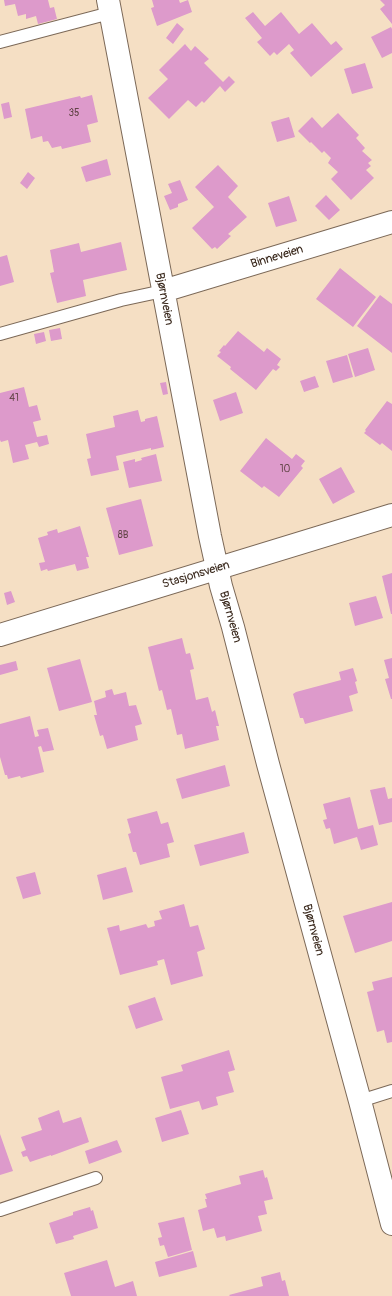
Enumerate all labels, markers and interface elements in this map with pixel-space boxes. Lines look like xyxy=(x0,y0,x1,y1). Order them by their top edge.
house number: 35 xyxy=(69,107,79,119)
street label: Binneveien xyxy=(249,242,305,272)
street label: Bjørnveien xyxy=(152,272,176,326)
house number: 41 xyxy=(9,392,19,404)
house number: 10 xyxy=(280,463,290,475)
house number: 8B xyxy=(118,529,128,541)
street label: Stasjonsveien xyxy=(161,558,231,592)
street label: Bjørnveien xyxy=(216,590,244,644)
street label: Bjørnveien xyxy=(299,903,327,957)

